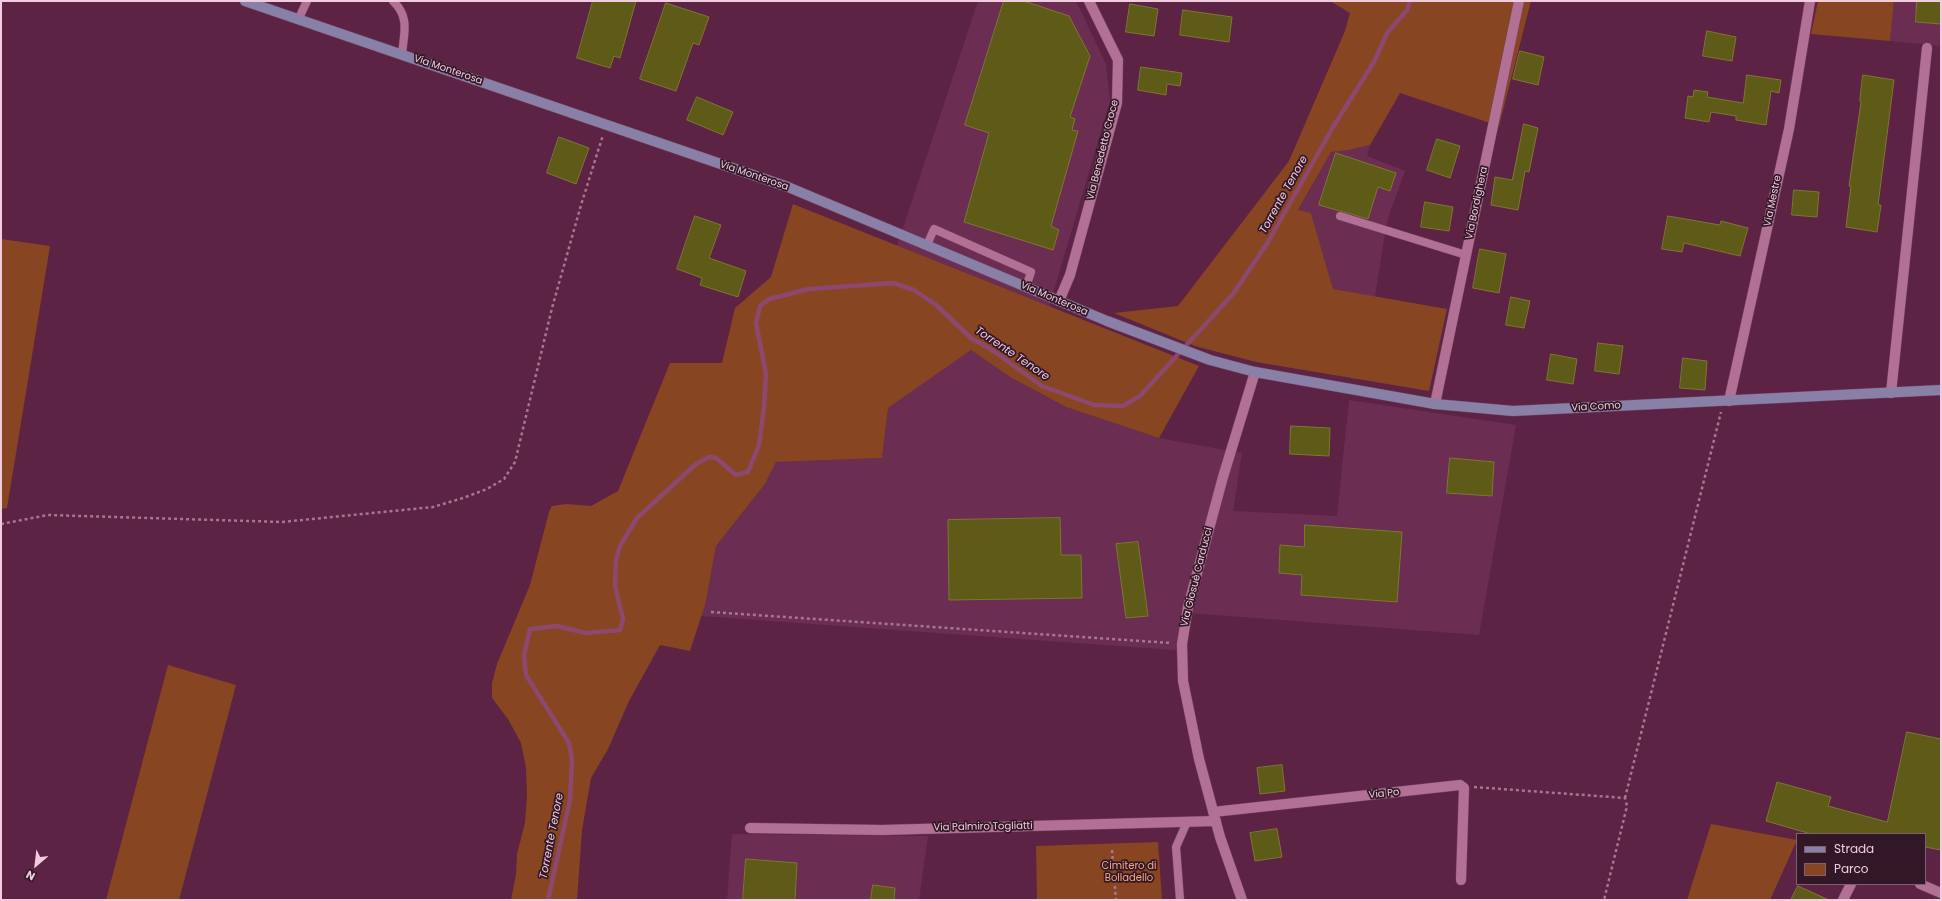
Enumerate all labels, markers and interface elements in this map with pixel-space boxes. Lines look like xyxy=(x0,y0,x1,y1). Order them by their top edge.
street label: Via Monterosa xyxy=(412,53,484,87)
street label: Via Benedetto Croce xyxy=(1085,99,1121,201)
water label: Torrente Tenore xyxy=(1257,154,1311,236)
street label: Via Monterosa xyxy=(718,159,790,193)
street label: Via Bordighera xyxy=(1463,166,1491,240)
street label: Via Mestre xyxy=(1762,174,1784,228)
street label: Via Monterosa xyxy=(1019,279,1089,319)
water label: Torrente Tenore xyxy=(972,324,1052,384)
street label: Via Como xyxy=(1571,400,1621,414)
street label: Via Giosuè Carducci xyxy=(1179,526,1215,628)
street label: Via Po xyxy=(1368,786,1400,802)
water label: Torrente Tenore xyxy=(537,792,567,880)
street label: Via Palmiro Togliatti xyxy=(933,820,1033,834)
legend xyxy=(1796,833,1926,885)
text: Strada xyxy=(1834,840,1874,857)
north arrow xyxy=(16,845,56,885)
park label: Cimitero di Bolladello xyxy=(1102,860,1156,884)
text: Parco xyxy=(1834,860,1869,877)
text: N xyxy=(23,867,38,885)

